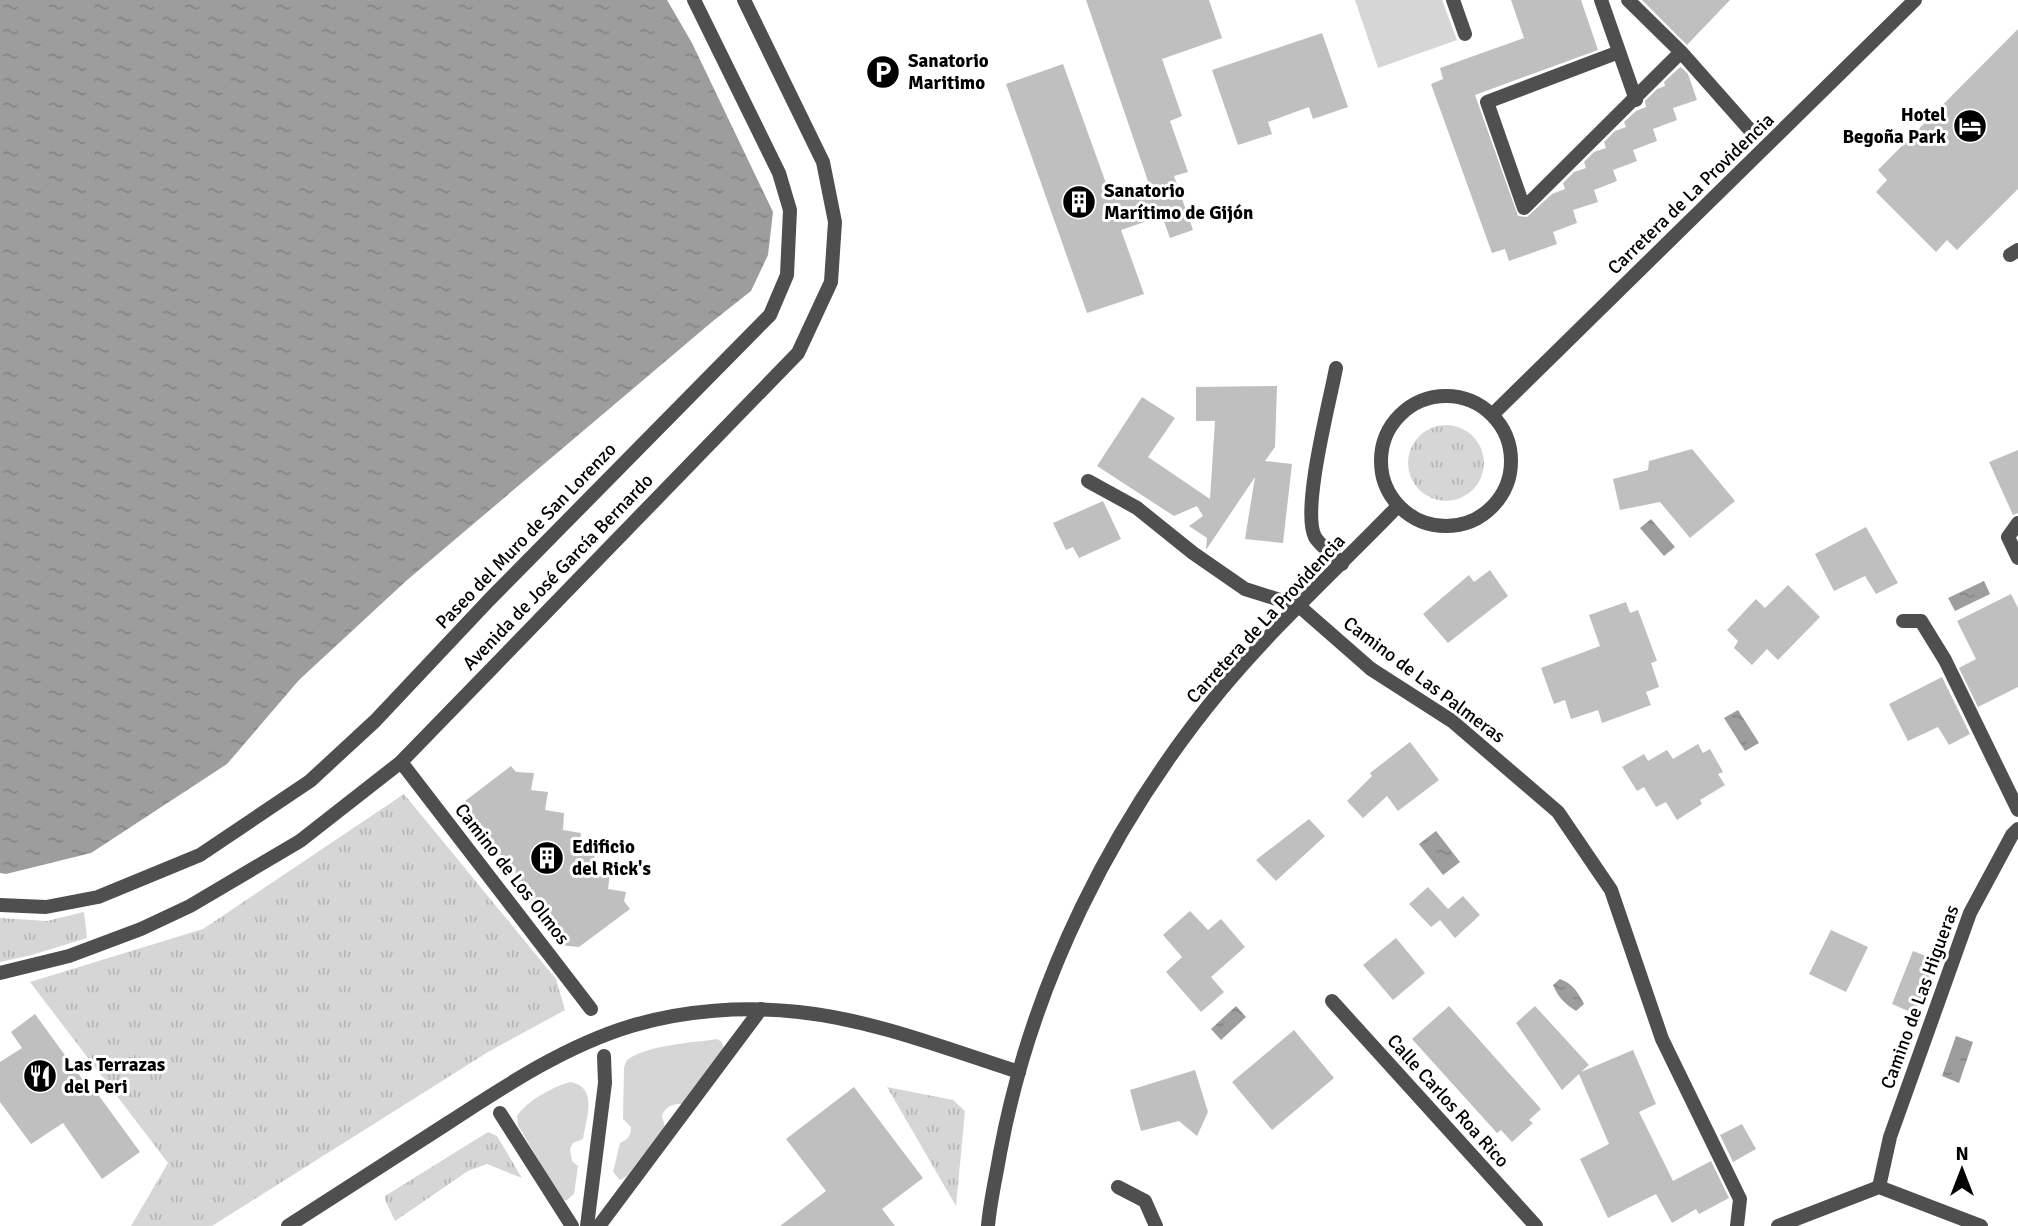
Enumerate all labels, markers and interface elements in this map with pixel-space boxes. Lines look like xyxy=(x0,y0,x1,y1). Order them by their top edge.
place label: Sanatorio Maritimo xyxy=(908,49,989,95)
parking icon: Sanatorio Maritimo xyxy=(864,53,902,91)
place label: Hotel Begoña Park xyxy=(1842,103,1946,149)
hotel icon: Hotel Begoña Park xyxy=(1951,107,1989,145)
street label: Carretera de La Providencia xyxy=(1603,108,1779,280)
place label: Sanatorio Marítimo de Gijón xyxy=(1104,179,1253,225)
building icon: Sanatorio Marítimo de Gijón xyxy=(1060,183,1098,221)
street label: Paseo del Muro de San Lorenzo xyxy=(431,438,622,634)
street label: Avenida de José García Bernardo xyxy=(458,469,658,675)
street label: Carretera de La Providencia xyxy=(1181,530,1351,708)
street label: Camino de Las Palmeras xyxy=(1338,611,1510,749)
street label: Camino de Los Olmos xyxy=(449,799,575,949)
place label: Edificio del Rick's xyxy=(572,835,651,881)
building icon: Edificio del Rick's xyxy=(528,839,566,877)
street label: Camino de Las Higueras xyxy=(1876,902,1964,1092)
street label: Calle Carlos Roa Rico xyxy=(1382,1029,1514,1173)
place label: Las Terrazas del Peri xyxy=(64,1053,165,1099)
restaurant icon: Las Terrazas del Peri xyxy=(21,1057,59,1095)
north arrow xyxy=(1927,1135,1997,1205)
text: N xyxy=(1955,1142,1969,1166)

